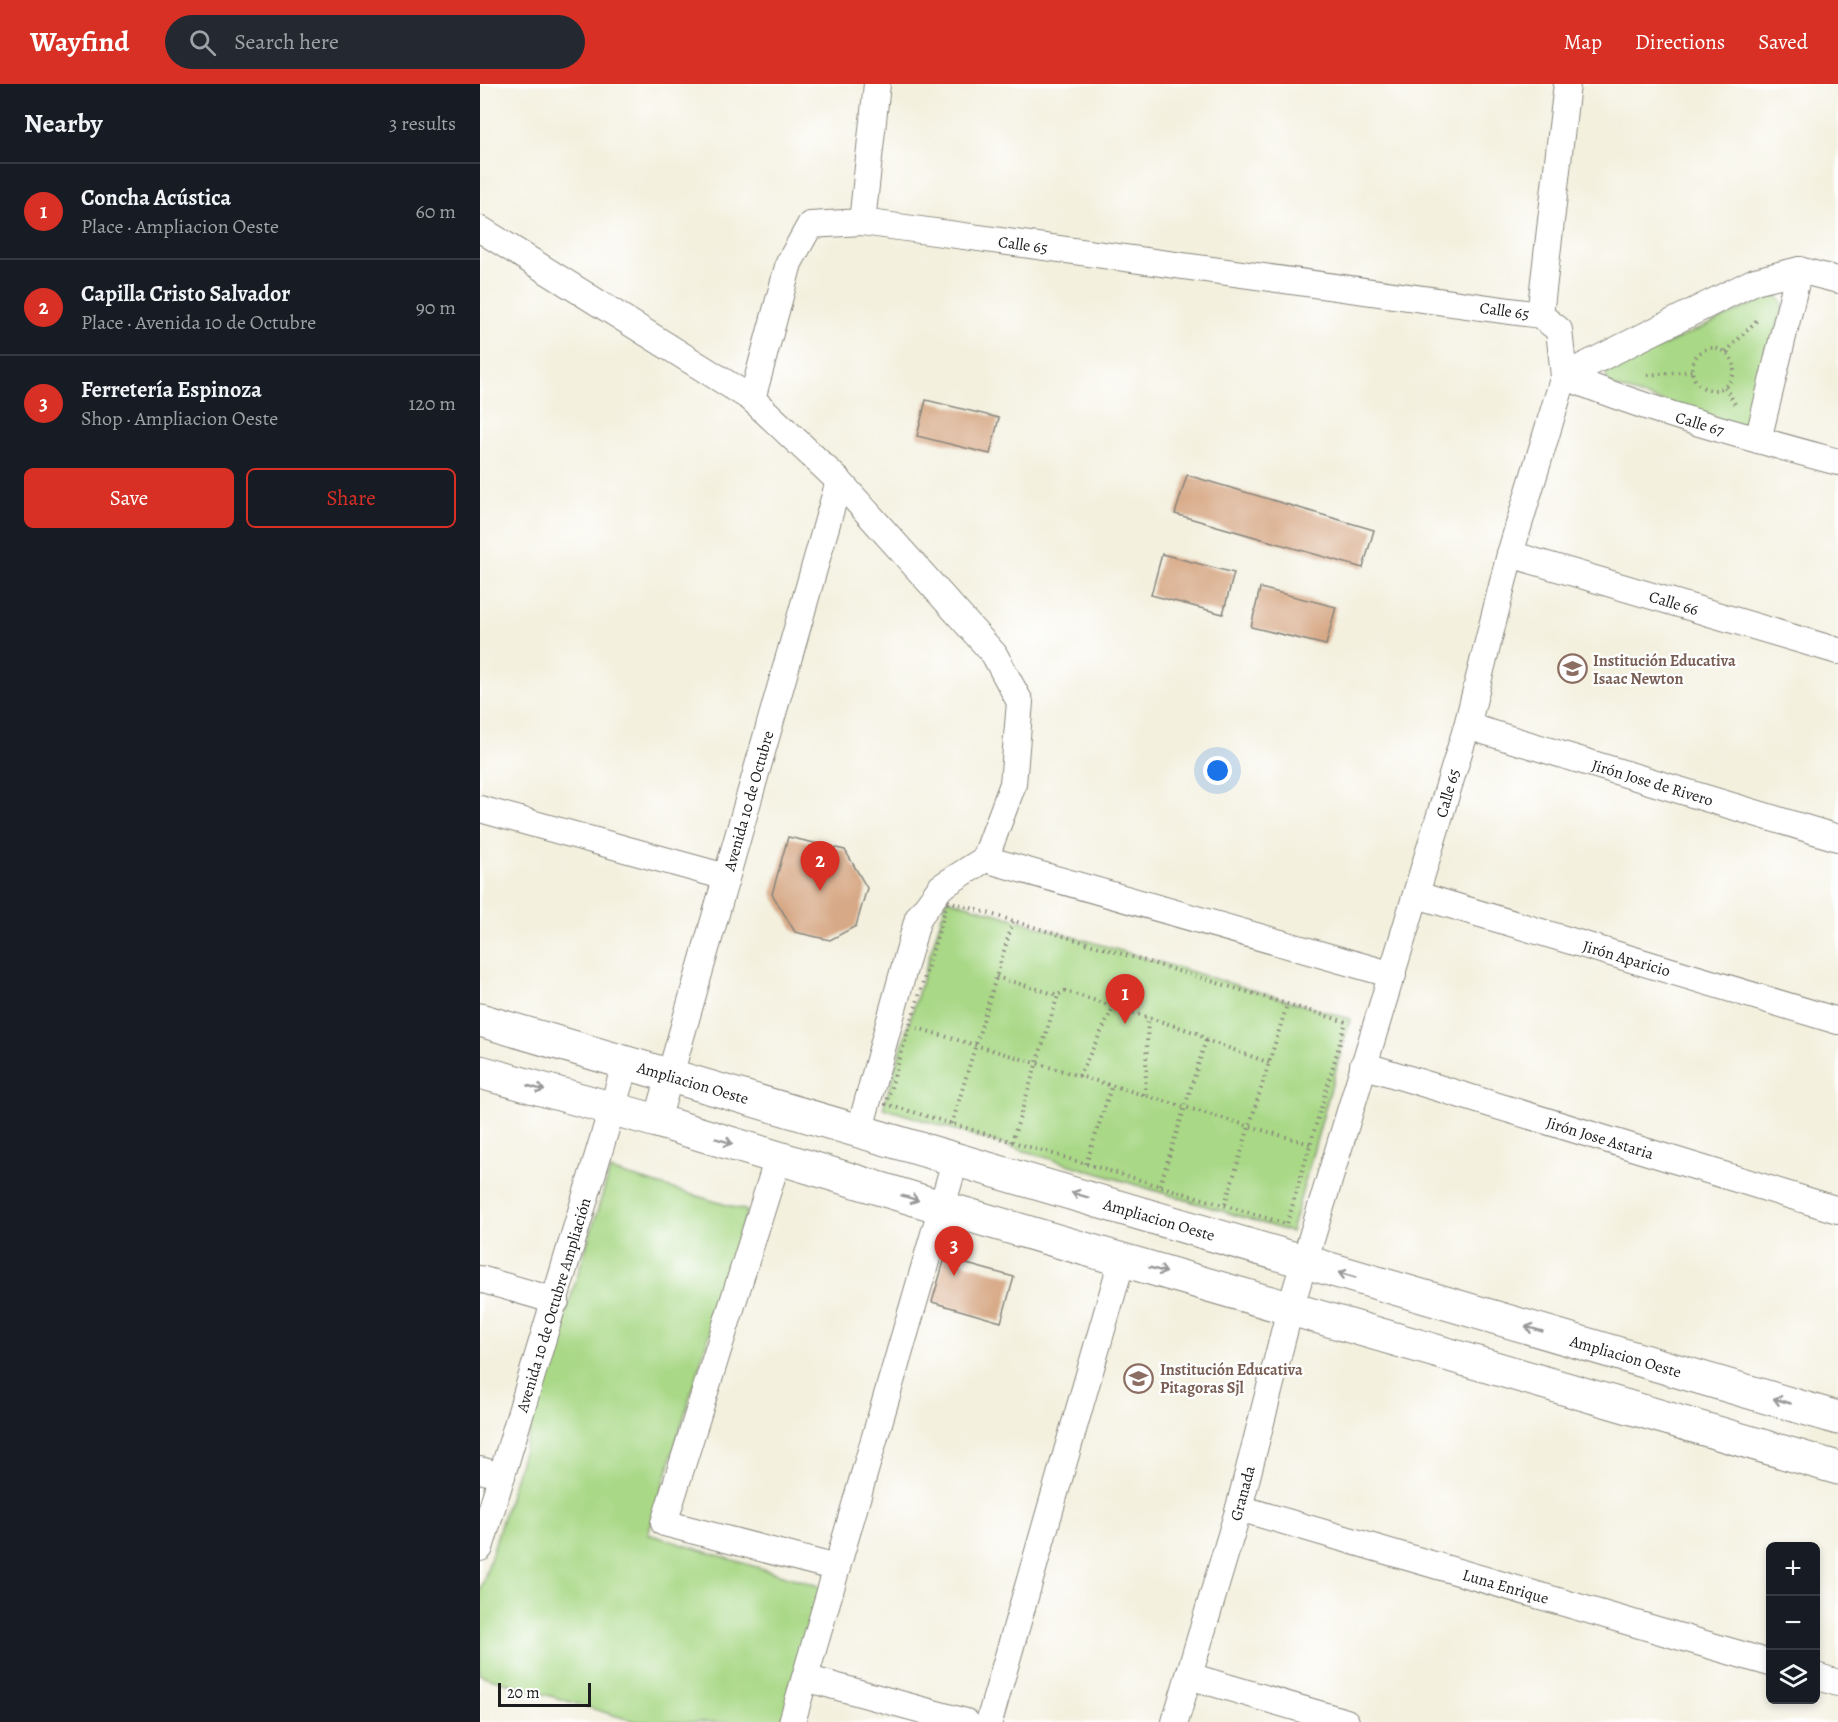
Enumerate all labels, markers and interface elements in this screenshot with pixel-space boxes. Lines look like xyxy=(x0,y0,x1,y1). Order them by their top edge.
search box xyxy=(165,15,585,69)
text: Wayfind xyxy=(30,23,129,61)
icon: search xyxy=(186,26,219,59)
text: Search here xyxy=(234,27,339,57)
text: Map xyxy=(1564,28,1602,56)
text: Directions xyxy=(1635,28,1725,56)
text: Saved xyxy=(1758,28,1808,56)
text: Nearby xyxy=(24,106,103,141)
text: 3 results xyxy=(389,110,456,137)
text: Concha Acústica xyxy=(81,183,231,213)
text: 1 xyxy=(40,198,47,225)
text: 60 m xyxy=(416,198,456,225)
text: Place · Ampliacion Oeste xyxy=(81,213,279,240)
street label: Calle 65 xyxy=(997,231,1049,259)
text: Capilla Cristo Salvador xyxy=(81,279,290,309)
text: 2 xyxy=(39,294,48,321)
text: 90 m xyxy=(416,294,456,321)
street label: Calle 65 xyxy=(1478,297,1531,325)
text: Place · Avenida 10 de Octubre xyxy=(81,309,316,336)
text: Ferretería Espinoza xyxy=(81,375,262,405)
text: 3 xyxy=(39,390,48,417)
text: 120 m xyxy=(408,390,456,417)
text: Shop · Ampliacion Oeste xyxy=(81,405,278,432)
street label: Calle 67 xyxy=(1673,406,1727,442)
button: Save xyxy=(24,468,234,528)
button: Share xyxy=(246,468,456,528)
street label: Calle 66 xyxy=(1646,586,1701,621)
place label: Institución Educativa Isaac Newton xyxy=(1593,650,1736,690)
school or university icon: Institución Educativa Isaac Newton xyxy=(1556,653,1588,685)
street label: Avenida 10 de Octubre xyxy=(718,728,779,875)
street label: Jirón Jose de Rivero xyxy=(1589,754,1716,812)
your location xyxy=(1203,756,1232,785)
street label: Calle 65 xyxy=(1431,766,1465,820)
pin: 2 xyxy=(800,842,840,891)
street label: Jirón Aparicio xyxy=(1580,935,1673,982)
pin: 1 xyxy=(1106,974,1144,1024)
street label: Ampliacion Oeste xyxy=(633,1056,751,1110)
one-way arrow xyxy=(526,1083,545,1095)
street label: Jirón Jose Astaria xyxy=(1543,1112,1657,1165)
one-way arrow xyxy=(714,1136,733,1147)
one-way arrow xyxy=(1071,1189,1090,1200)
one-way arrow xyxy=(900,1193,919,1204)
street label: Ampliacion Oeste xyxy=(1100,1193,1217,1247)
street label: Avenida 10 de Octubre Ampliación xyxy=(511,1195,597,1416)
pin: 3 xyxy=(934,1226,974,1276)
one-way arrow xyxy=(1148,1265,1167,1276)
one-way arrow xyxy=(1338,1268,1357,1280)
one-way arrow xyxy=(1525,1323,1544,1334)
street label: Ampliacion Oeste xyxy=(1566,1330,1684,1384)
place label: Institución Educativa Pitagoras Sjl xyxy=(1160,1359,1303,1399)
school or university icon: Institución Educativa Pitagoras Sjl xyxy=(1123,1362,1155,1394)
one-way arrow xyxy=(1773,1395,1792,1407)
street label: Granada xyxy=(1225,1463,1261,1523)
map controls xyxy=(1766,1542,1820,1704)
button: + xyxy=(1766,1542,1820,1596)
street label: Luna Enrique xyxy=(1460,1564,1551,1610)
button: − xyxy=(1766,1596,1820,1650)
button: layers xyxy=(1766,1650,1820,1704)
scale bar xyxy=(498,1680,591,1708)
text: 20 m xyxy=(507,1682,540,1704)

